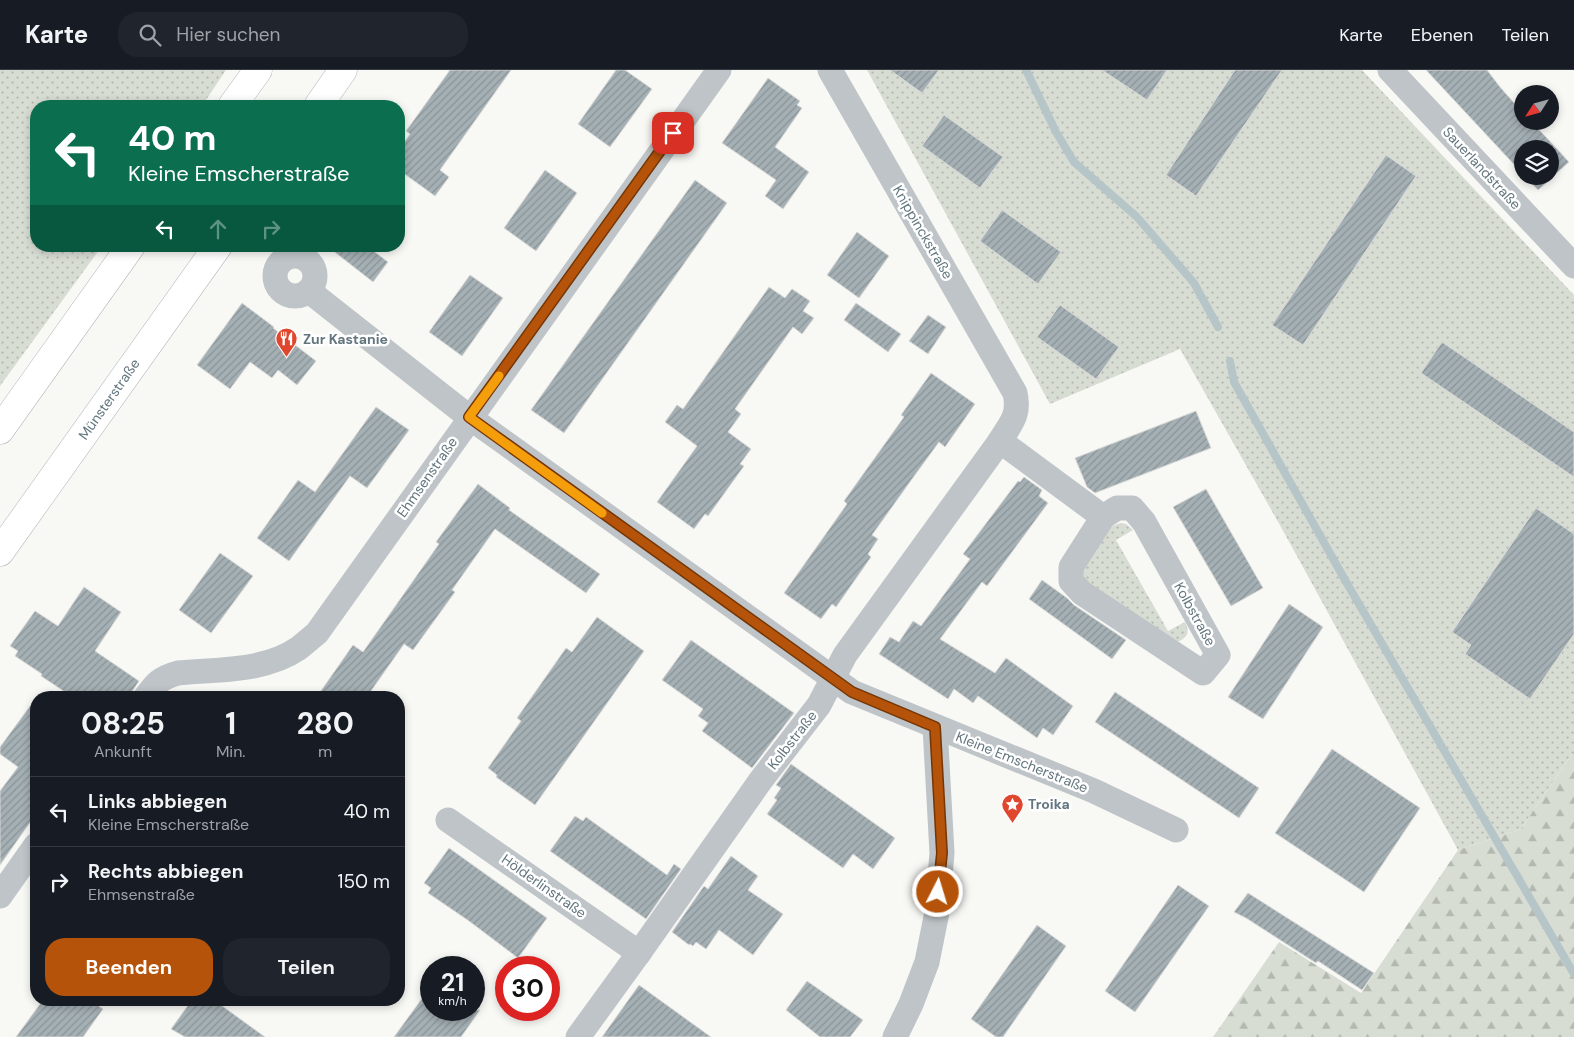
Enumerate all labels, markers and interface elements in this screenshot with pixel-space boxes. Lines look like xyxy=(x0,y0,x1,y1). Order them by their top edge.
search box xyxy=(118,12,468,57)
text: Karte xyxy=(25,19,88,50)
icon: search xyxy=(136,21,164,49)
text: Hier suchen xyxy=(176,22,281,47)
text: Karte xyxy=(1339,23,1383,47)
text: Ebenen xyxy=(1411,23,1473,47)
text: Teilen xyxy=(1501,23,1549,47)
north arrow xyxy=(1514,85,1559,130)
map controls xyxy=(1514,85,1559,185)
pin xyxy=(652,112,694,154)
text: 40 m xyxy=(128,115,217,161)
icon: arrive xyxy=(659,119,687,147)
icon: left xyxy=(45,120,110,185)
street label: Sauerlandstraße xyxy=(1439,123,1525,213)
button: layers xyxy=(1514,140,1559,185)
text: Kleine Emscherstraße xyxy=(128,159,349,188)
street label: Knippinckstraße xyxy=(889,182,957,282)
icon: left xyxy=(151,215,179,243)
icon: ahead xyxy=(204,215,232,243)
icon: right xyxy=(257,215,285,243)
restaurant icon: Zur Kastanie xyxy=(275,327,299,358)
place label: Zur Kastanie xyxy=(303,330,388,348)
street label: Münsterstraße xyxy=(74,355,144,443)
street label: Ehmsenstraße xyxy=(393,434,461,520)
street label: Kolbstraße xyxy=(1170,579,1220,649)
text: 08:25 xyxy=(81,704,165,743)
text: 1 xyxy=(225,704,236,743)
text: 280 xyxy=(297,704,354,743)
street label: Kolbstraße xyxy=(763,707,821,773)
street label: Kleine Emscherstraße xyxy=(953,727,1091,797)
text: Ankunft xyxy=(94,741,152,762)
text: Min. xyxy=(216,741,246,762)
text: m xyxy=(318,741,332,762)
text: Links abbiegen xyxy=(88,789,227,814)
place icon: Troika xyxy=(1000,792,1024,823)
place label: Troika xyxy=(1028,795,1070,813)
icon: left xyxy=(45,798,73,826)
text: 40 m xyxy=(343,799,390,824)
text: Kleine Emscherstraße xyxy=(88,814,249,835)
street label: Hölderlinstraße xyxy=(498,850,590,922)
text: Rechts abbiegen xyxy=(88,859,243,884)
position arrow xyxy=(911,865,963,917)
icon: right xyxy=(45,868,73,896)
text: 150 m xyxy=(338,869,390,894)
text: Ehmsenstraße xyxy=(88,884,195,905)
button: Beenden xyxy=(45,938,213,996)
button: Teilen xyxy=(223,938,390,996)
speed limit sign: 30 xyxy=(495,956,560,1021)
text: 21 xyxy=(441,966,464,999)
text: km/h xyxy=(438,993,467,1009)

